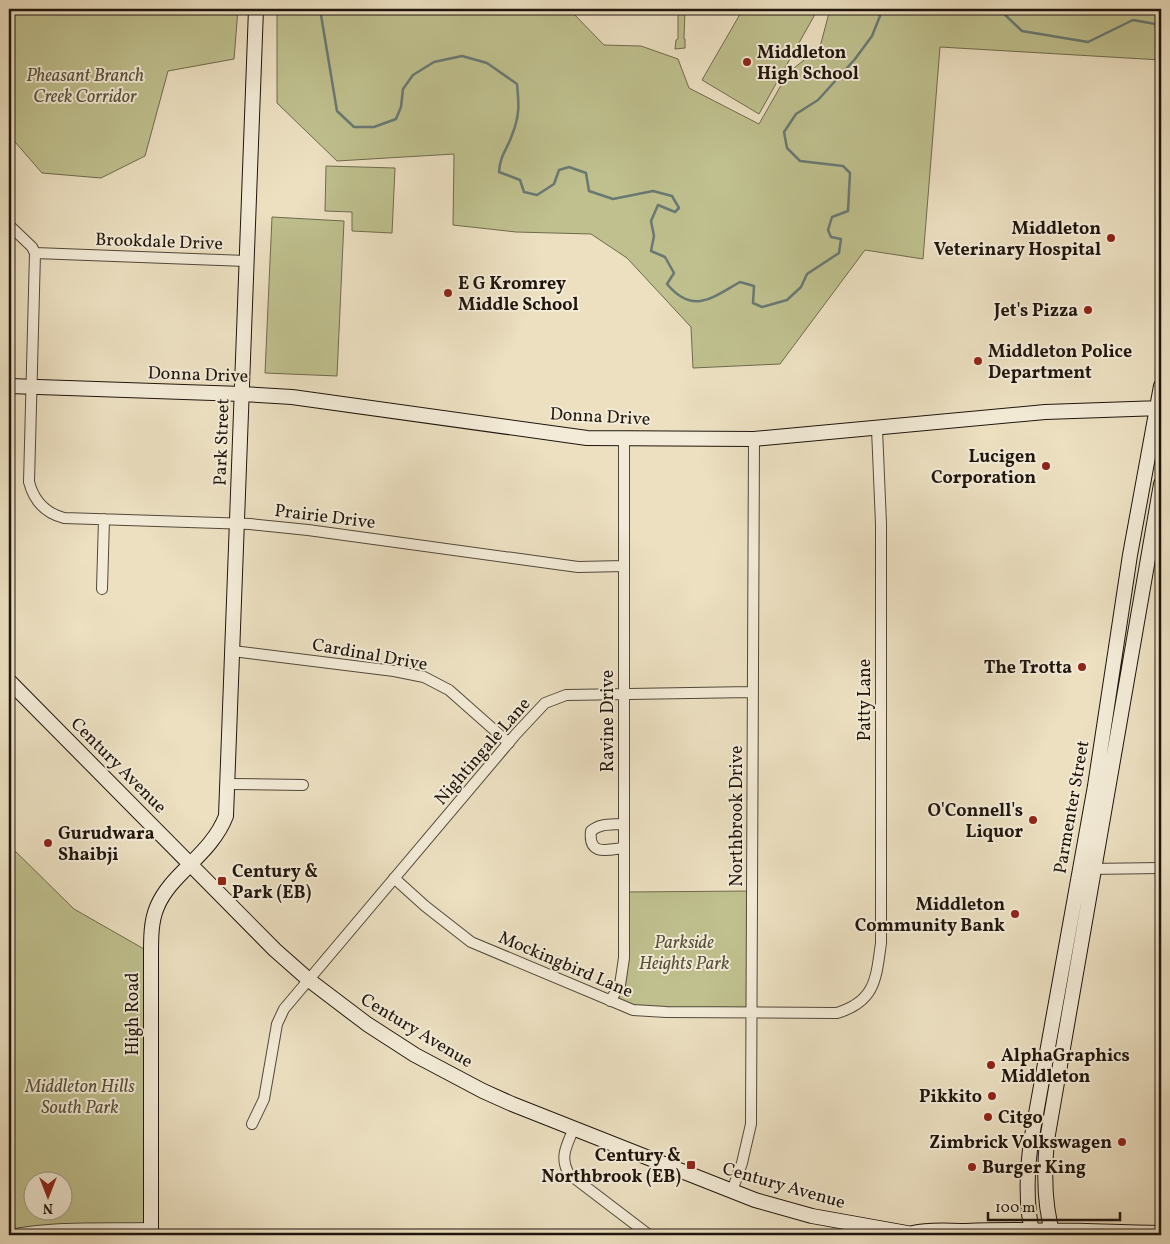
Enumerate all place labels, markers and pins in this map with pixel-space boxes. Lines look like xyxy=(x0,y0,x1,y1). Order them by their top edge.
place label: Middleton High School xyxy=(757,41,859,87)
marker: Middleton High School xyxy=(741,56,753,68)
place label: Middleton Veterinary Hospital xyxy=(934,217,1101,263)
marker: Middleton Veterinary Hospital xyxy=(1105,232,1117,244)
place label: E G Kromrey Middle School xyxy=(458,272,579,318)
marker: E G Kromrey Middle School xyxy=(442,287,454,299)
place label: Jet's Pizza xyxy=(993,299,1078,324)
marker: Jet's Pizza xyxy=(1082,304,1094,316)
place label: Middleton Police Department xyxy=(988,340,1132,386)
marker: Middleton Police Department xyxy=(972,355,984,367)
place label: Lucigen Corporation xyxy=(931,445,1036,491)
marker: Lucigen Corporation xyxy=(1040,460,1052,472)
place label: The Trotta xyxy=(984,656,1072,681)
marker: The Trotta xyxy=(1076,661,1088,673)
place label: O'Connell's Liquor xyxy=(928,799,1023,845)
marker: O'Connell's Liquor xyxy=(1027,814,1039,826)
place label: Gurudwara Shaibji xyxy=(58,822,155,868)
marker: Gurudwara Shaibji xyxy=(42,837,54,849)
place label: Century & Park (EB) xyxy=(232,860,318,906)
marker: Century & Park (EB) xyxy=(216,875,228,887)
place label: Middleton Community Bank xyxy=(855,893,1005,939)
marker: Middleton Community Bank xyxy=(1009,908,1021,920)
place label: AlphaGraphics Middleton xyxy=(1001,1044,1130,1090)
marker: AlphaGraphics Middleton xyxy=(985,1059,997,1071)
place label: Pikkito xyxy=(919,1085,982,1110)
marker: Pikkito xyxy=(986,1090,998,1102)
place label: Citgo xyxy=(998,1106,1043,1131)
marker: Citgo xyxy=(982,1111,994,1123)
place label: Zimbrick Volkswagen xyxy=(929,1131,1112,1156)
marker: Zimbrick Volkswagen xyxy=(1116,1136,1128,1148)
place label: Century & Northbrook (EB) xyxy=(541,1144,681,1190)
place label: Burger King xyxy=(982,1156,1086,1181)
marker: Century & Northbrook (EB) xyxy=(685,1159,697,1171)
marker: Burger King xyxy=(966,1161,978,1173)

